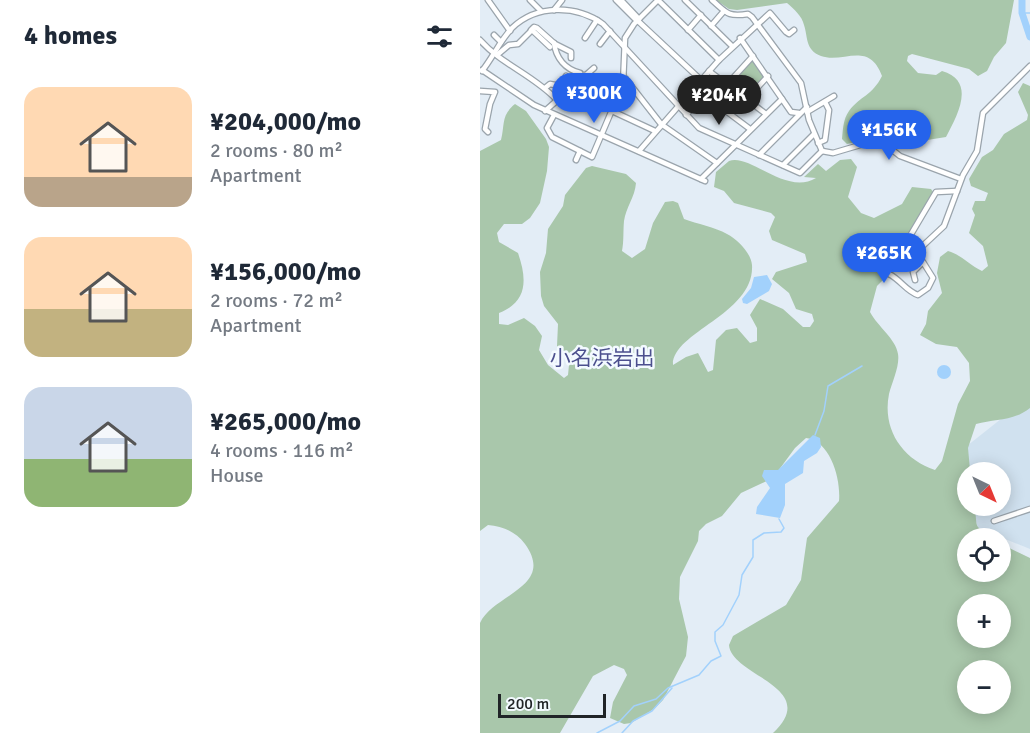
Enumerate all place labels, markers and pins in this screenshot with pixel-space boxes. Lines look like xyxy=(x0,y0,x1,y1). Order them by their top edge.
pin: ¥300K xyxy=(552,73,636,124)
pin: ¥204K xyxy=(677,75,761,126)
pin: ¥156K xyxy=(847,110,931,161)
pin: ¥265K xyxy=(842,233,926,284)

